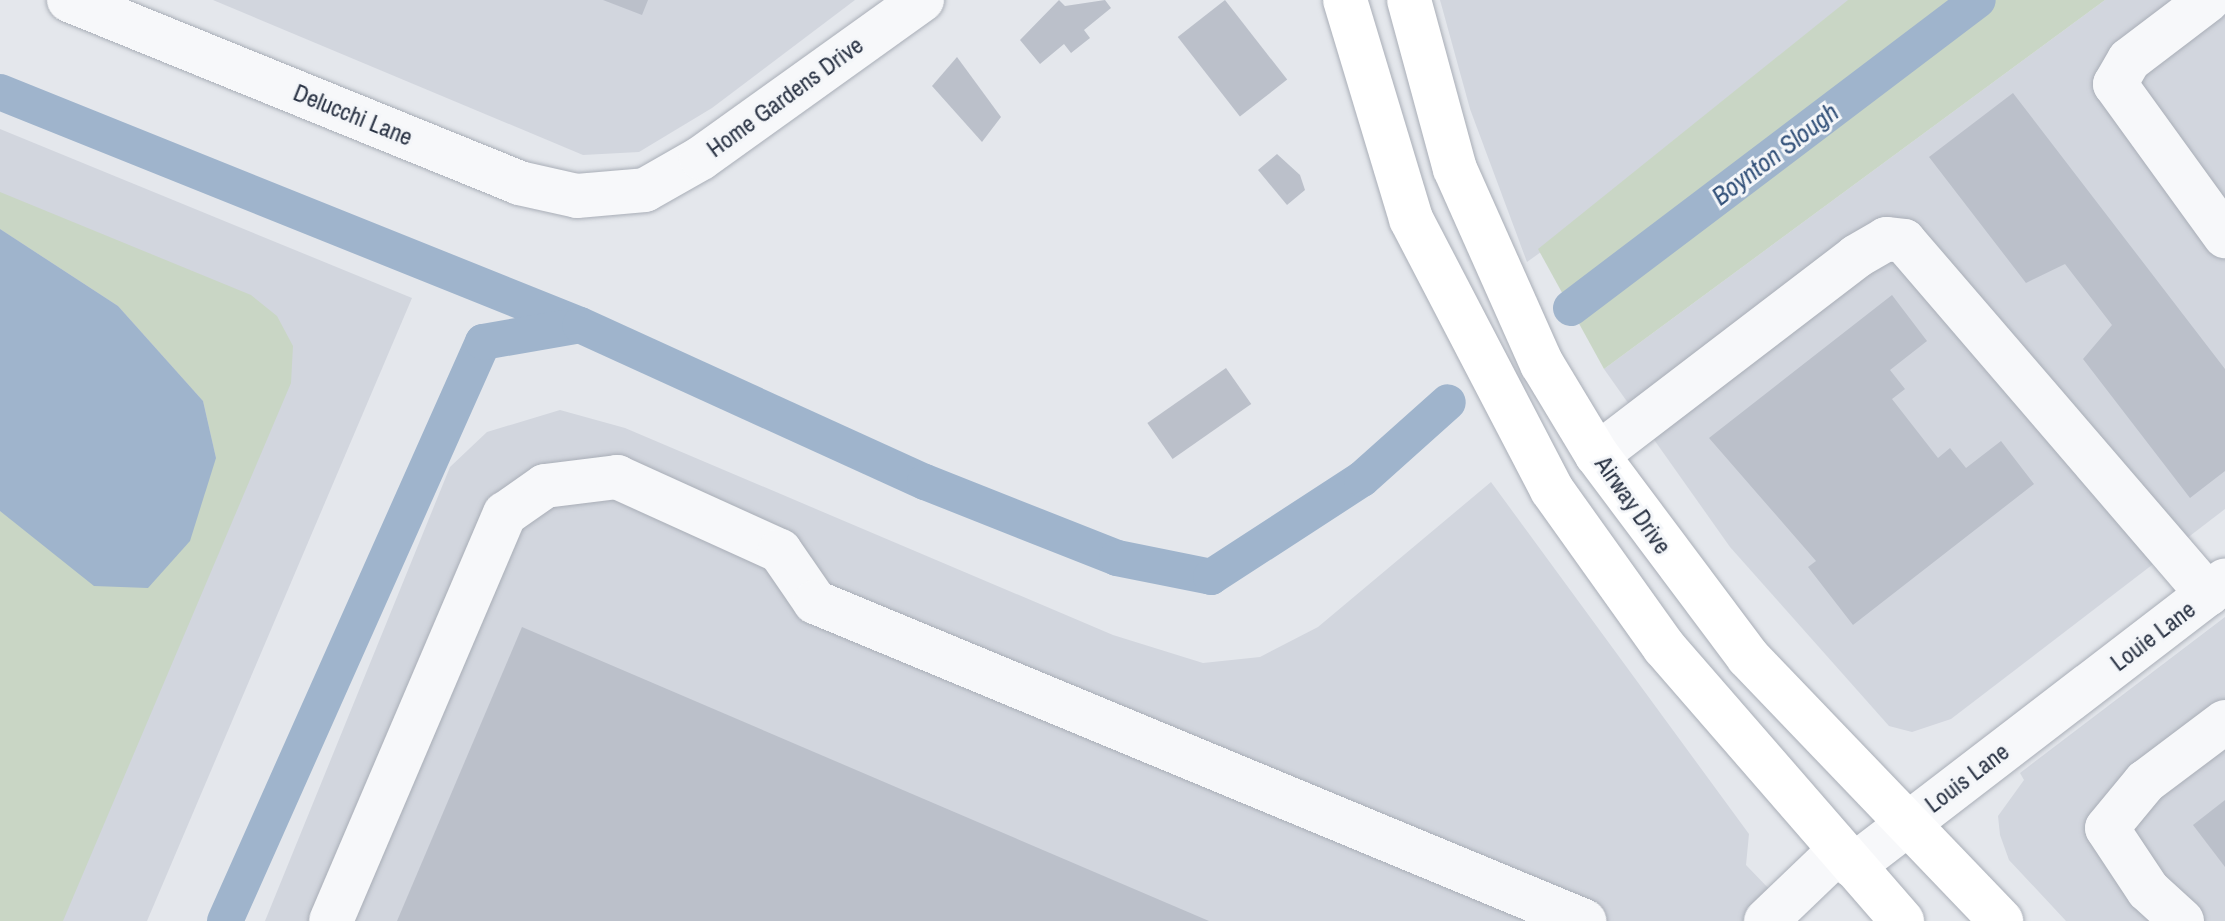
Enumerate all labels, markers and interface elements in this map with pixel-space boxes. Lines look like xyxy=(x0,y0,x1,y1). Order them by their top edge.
street label: Home Gardens Drive xyxy=(701,31,869,163)
street label: Delucchi Lane xyxy=(289,78,417,152)
water label: Boynton Slough xyxy=(1705,96,1845,212)
street label: Airway Drive xyxy=(1589,451,1677,559)
street label: Louie Lane xyxy=(2105,595,2201,677)
street label: Louis Lane xyxy=(1919,737,2015,819)

